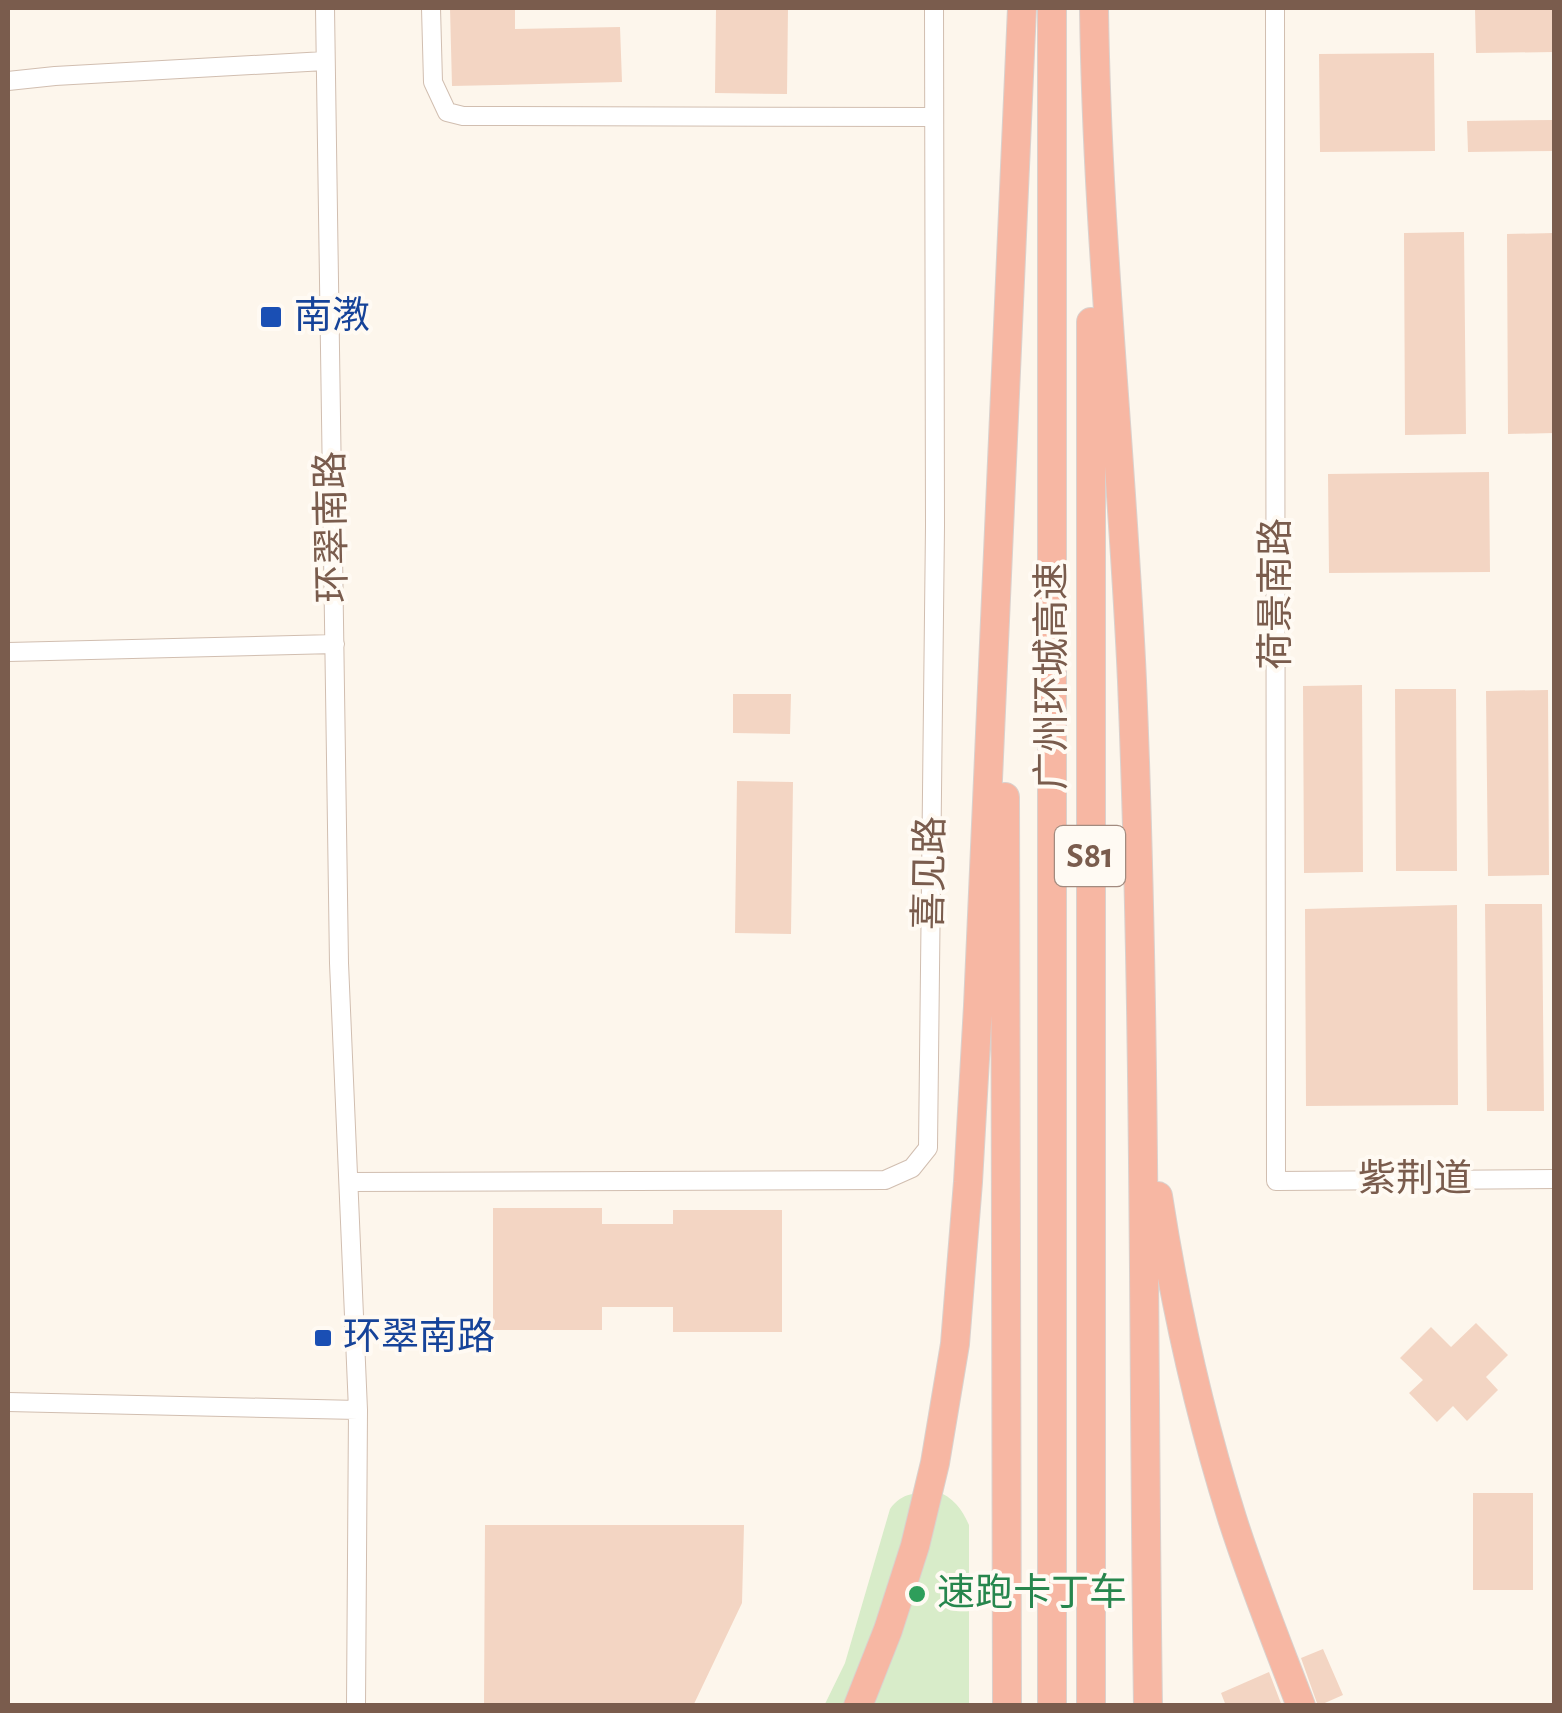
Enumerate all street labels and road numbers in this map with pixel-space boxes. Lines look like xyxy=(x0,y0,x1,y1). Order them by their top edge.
street label: 环翠南路 xyxy=(311,451,353,603)
street label: 荷景南路 xyxy=(1256,518,1296,670)
street label: 广州环城高速 xyxy=(1031,562,1072,790)
street label: 喜见路 xyxy=(909,816,951,930)
road number: S81 xyxy=(1055,826,1125,886)
street label: 紫荆道 xyxy=(1358,1158,1472,1199)

